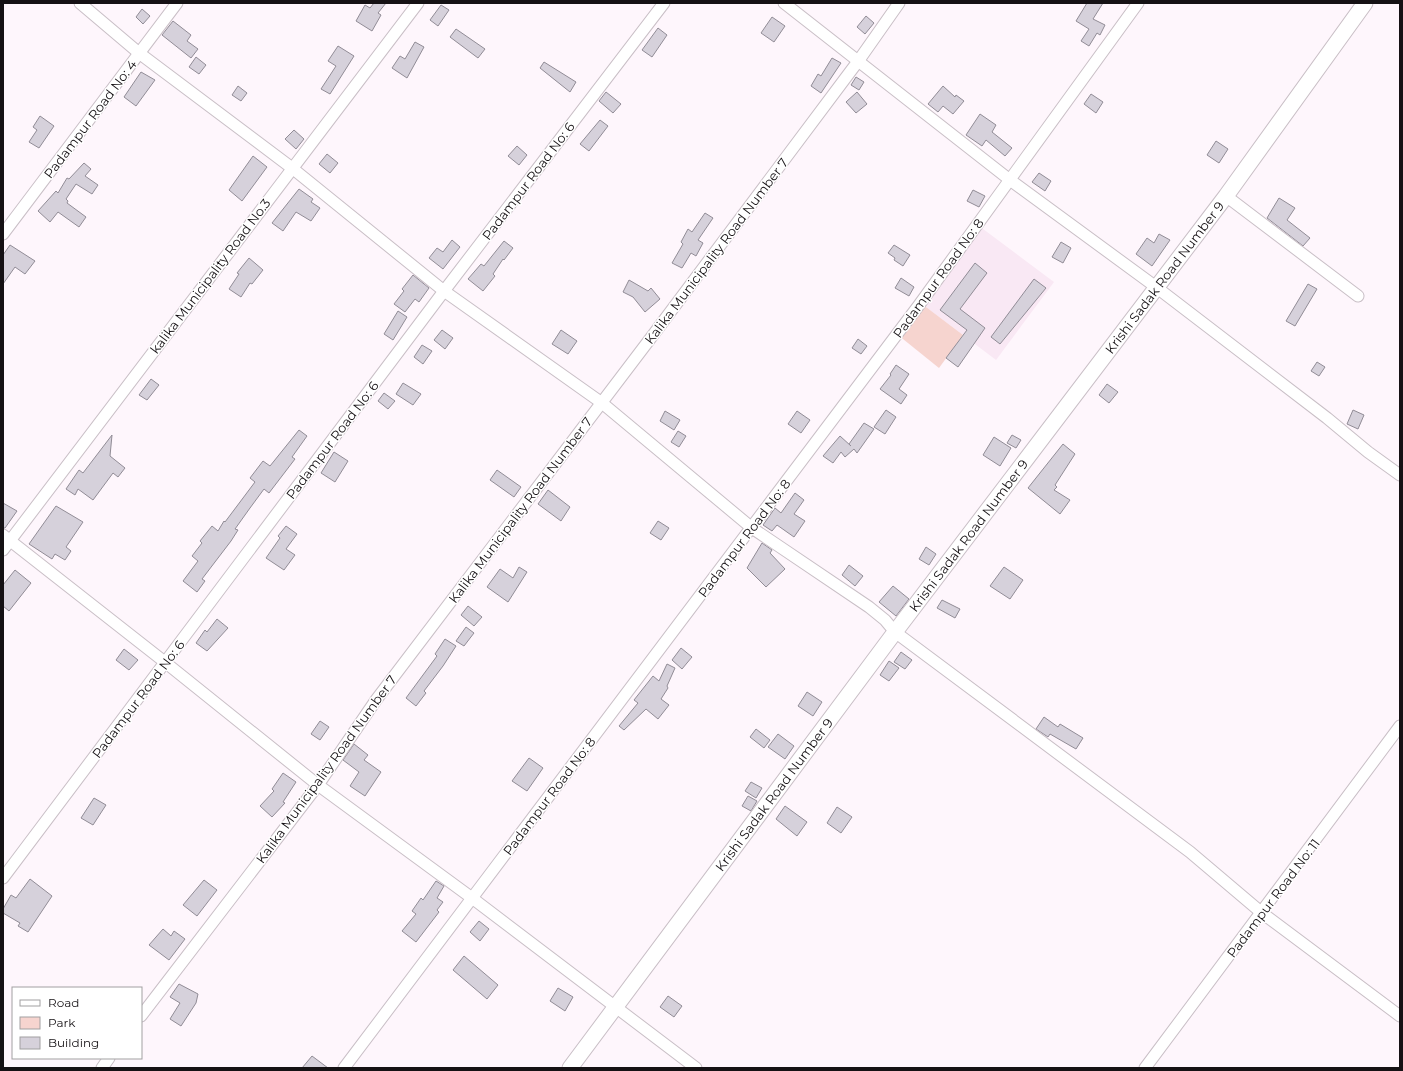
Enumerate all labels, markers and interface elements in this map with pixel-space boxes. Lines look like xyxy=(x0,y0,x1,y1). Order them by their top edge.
street label: Padampur Road No: 4 xyxy=(40,56,140,181)
street label: Padampur Road No: 6 xyxy=(478,119,578,243)
street label: Kalika Municipality Road Number 7 xyxy=(641,155,791,347)
street label: kalika Municipality Road No.3 xyxy=(146,195,274,357)
street label: Krishi Sadak Road Number 9 xyxy=(1101,198,1227,357)
street label: Padampur Road No: 8 xyxy=(889,215,987,341)
street label: Padampur Road No: 6 xyxy=(282,378,382,502)
street label: Kalika Municipality Road Number 7 xyxy=(445,414,595,606)
street label: Krishi Sadak Road Number 9 xyxy=(905,456,1031,615)
street label: Padampur Road No: 8 xyxy=(694,476,794,600)
street label: Padampur Road No: 6 xyxy=(88,637,188,761)
street label: Kalika Municipality Road Number 7 xyxy=(252,672,400,866)
street label: Krishi Sadak Road Number 9 xyxy=(712,715,836,874)
street label: Padampur Road No: 8 xyxy=(499,734,599,858)
street label: Padampur Road No: 11 xyxy=(1223,835,1323,961)
legend xyxy=(12,987,142,1059)
text: Road xyxy=(48,995,79,1010)
text: Park xyxy=(48,1015,76,1030)
text: Building xyxy=(48,1035,99,1050)

